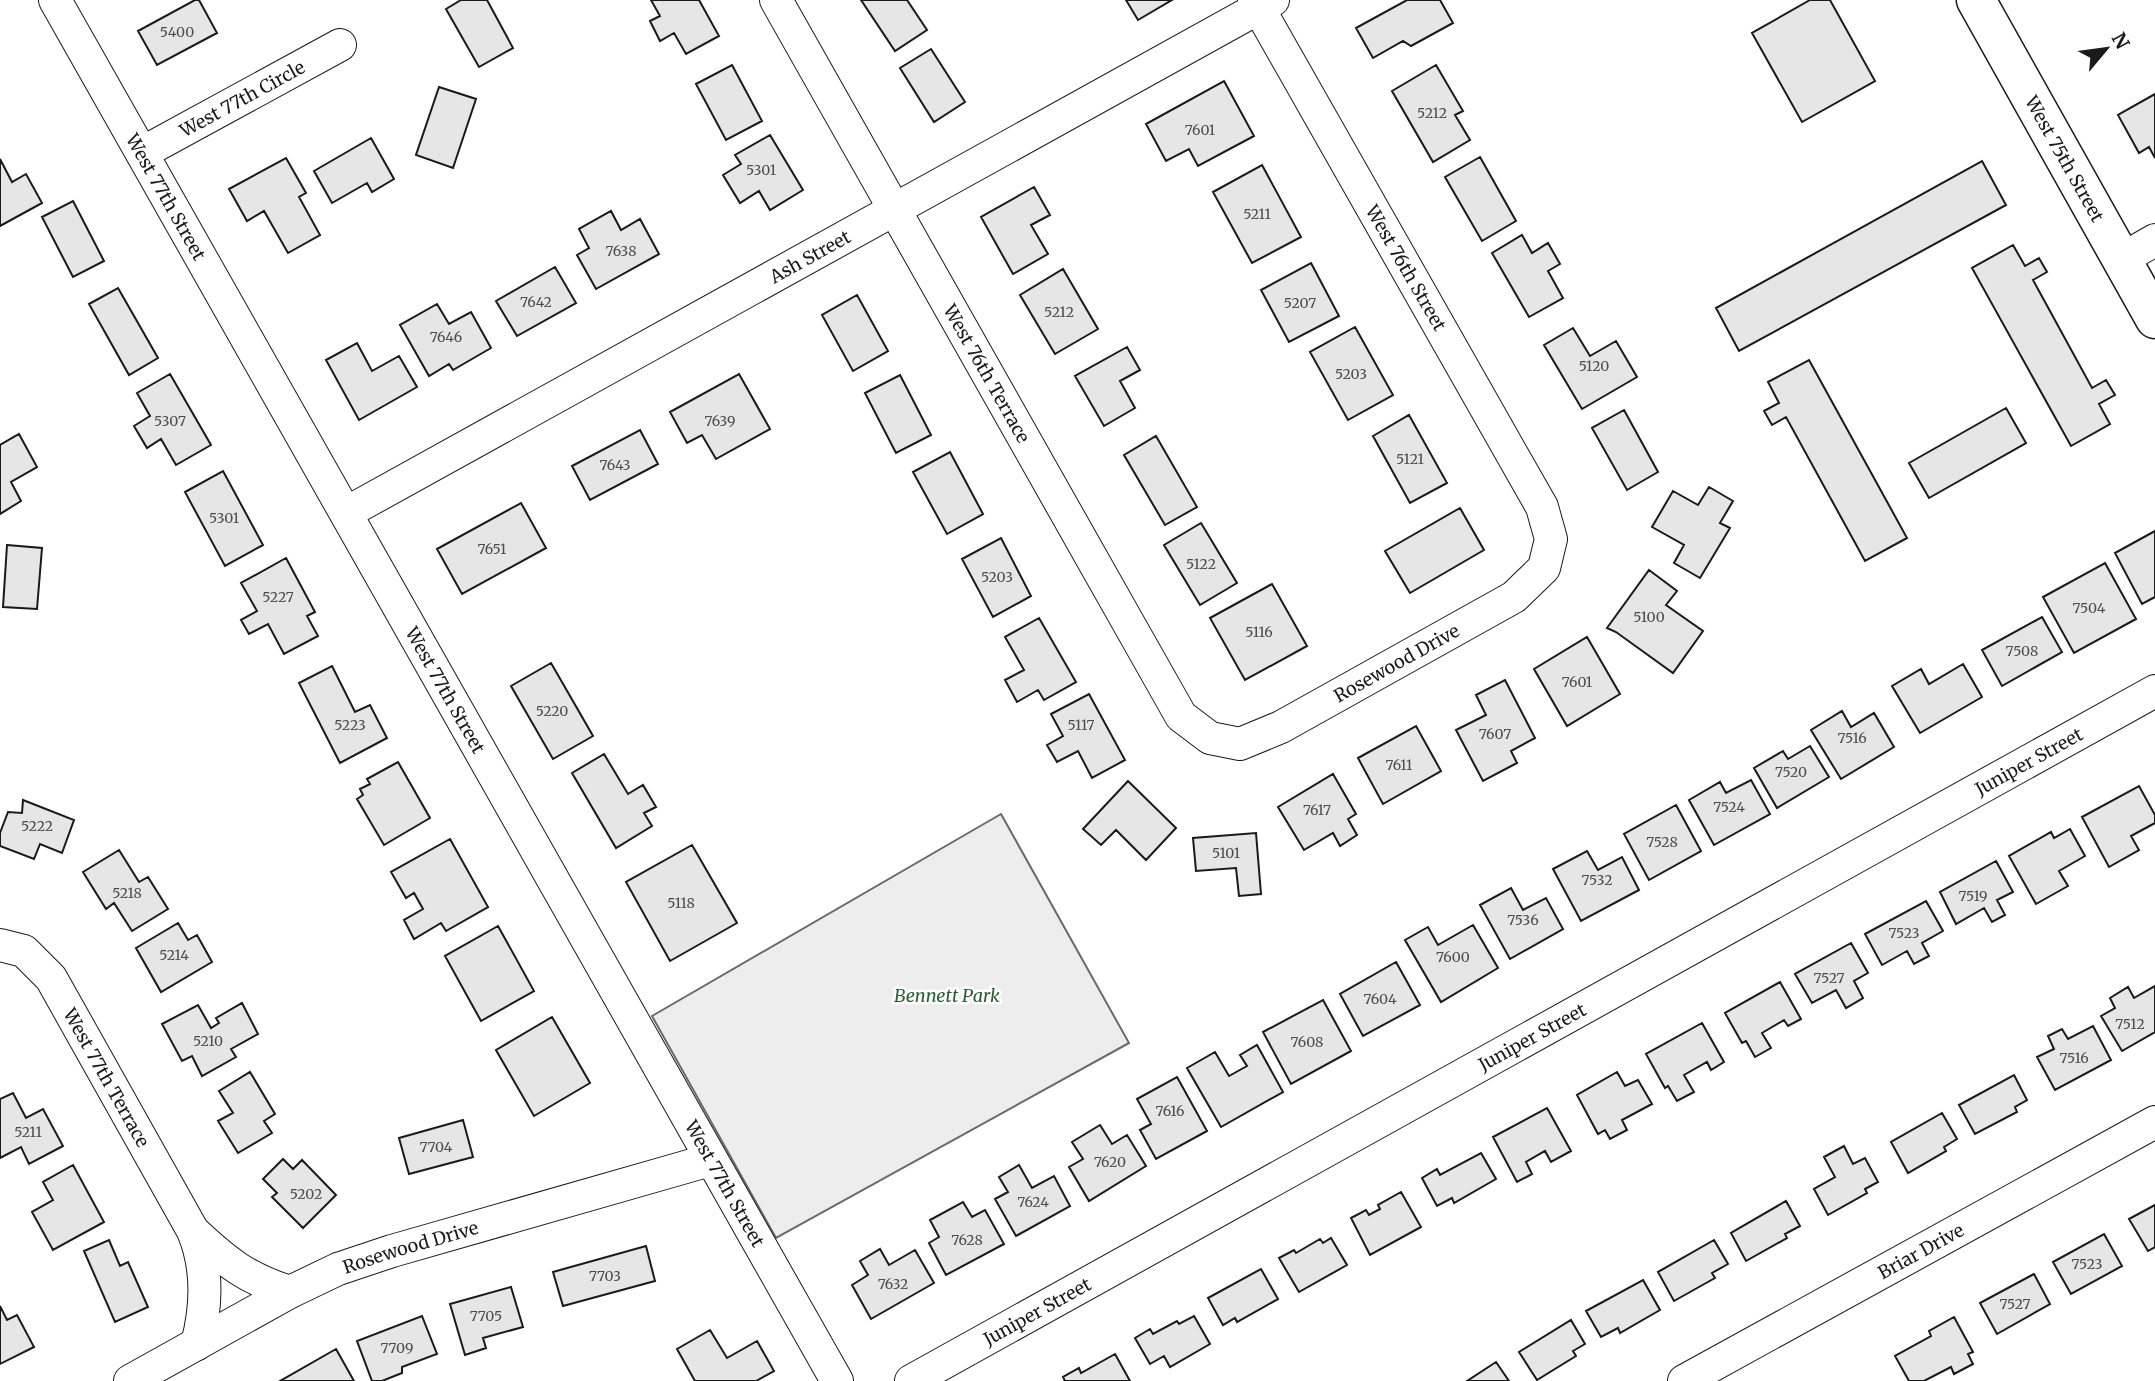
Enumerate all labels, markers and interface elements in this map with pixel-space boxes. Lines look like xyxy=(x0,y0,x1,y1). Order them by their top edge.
north arrow xyxy=(2071,14,2141,84)
house number: 5400 xyxy=(160,23,194,41)
text: N xyxy=(2107,28,2135,53)
street label: West 77th Circle xyxy=(175,55,309,142)
street label: West 75th Street xyxy=(2020,91,2110,226)
house number: 5212 xyxy=(1417,104,1447,122)
house number: 7601 xyxy=(1185,121,1215,139)
street label: West 77th Street xyxy=(121,128,211,264)
house number: 5301 xyxy=(746,161,776,179)
street label: West 76th Street xyxy=(1360,200,1451,335)
house number: 5211 xyxy=(1243,205,1271,223)
street label: Ash Street xyxy=(764,225,854,288)
house number: 7638 xyxy=(606,242,636,260)
house number: 7642 xyxy=(520,293,552,311)
house number: 5207 xyxy=(1284,294,1316,312)
street label: West 76th Terrace xyxy=(938,299,1035,447)
house number: 5212 xyxy=(1044,303,1074,321)
house number: 7646 xyxy=(430,328,462,346)
house number: 5120 xyxy=(1579,357,1609,375)
house number: 5203 xyxy=(1335,365,1367,383)
house number: 5307 xyxy=(154,412,186,430)
house number: 7639 xyxy=(705,412,735,430)
house number: 5121 xyxy=(1396,450,1424,468)
house number: 7643 xyxy=(599,456,631,474)
house number: 5301 xyxy=(209,509,239,527)
house number: 7651 xyxy=(478,540,506,558)
house number: 5122 xyxy=(1186,555,1216,573)
house number: 5203 xyxy=(981,568,1013,586)
house number: 5227 xyxy=(262,588,294,606)
house number: 7504 xyxy=(2073,599,2106,617)
house number: 5100 xyxy=(1633,608,1665,626)
street label: Rosewood Drive xyxy=(1329,618,1463,707)
street label: West 77th Street xyxy=(400,622,491,757)
house number: 5116 xyxy=(1245,623,1273,641)
house number: 7508 xyxy=(2006,642,2038,660)
house number: 7601 xyxy=(1562,673,1592,691)
house number: 5220 xyxy=(536,702,568,720)
house number: 5223 xyxy=(334,716,366,734)
house number: 5117 xyxy=(1068,716,1094,734)
street label: Juniper Street xyxy=(1970,722,2086,801)
house number: 7607 xyxy=(1479,725,1511,743)
house number: 7516 xyxy=(1837,729,1867,747)
house number: 7611 xyxy=(1386,756,1412,774)
house number: 7520 xyxy=(1775,763,1807,781)
house number: 7524 xyxy=(1713,798,1745,816)
house number: 7617 xyxy=(1303,801,1331,819)
house number: 5222 xyxy=(21,817,53,835)
house number: 7528 xyxy=(1646,833,1678,851)
house number: 5101 xyxy=(1212,844,1240,862)
house number: 7532 xyxy=(1582,871,1612,889)
house number: 5218 xyxy=(112,884,142,902)
house number: 7519 xyxy=(1958,887,1988,905)
house number: 5118 xyxy=(667,894,695,912)
house number: 7536 xyxy=(1507,911,1539,929)
house number: 7523 xyxy=(1889,924,1919,942)
house number: 5214 xyxy=(159,946,189,964)
house number: 7600 xyxy=(1436,948,1470,966)
house number: 7527 xyxy=(1814,969,1844,987)
park label: Bennett Park xyxy=(894,984,1000,1007)
house number: 7604 xyxy=(1363,990,1397,1008)
street label: Juniper Street xyxy=(1473,998,1590,1076)
street label: West 77th Terrace xyxy=(58,1003,155,1151)
house number: 7512 xyxy=(2115,1015,2145,1033)
house number: 5210 xyxy=(193,1032,223,1050)
house number: 7608 xyxy=(1291,1033,1323,1051)
house number: 7516 xyxy=(2059,1049,2089,1067)
house number: 7616 xyxy=(1156,1102,1184,1120)
street label: West 77th Street xyxy=(680,1115,770,1251)
house number: 5211 xyxy=(14,1123,42,1141)
house number: 7704 xyxy=(420,1138,453,1156)
house number: 7620 xyxy=(1094,1153,1126,1171)
house number: 5202 xyxy=(290,1185,322,1203)
house number: 7624 xyxy=(1017,1193,1049,1211)
street label: Rosewood Drive xyxy=(340,1215,481,1278)
street label: Briar Drive xyxy=(1874,1218,1968,1284)
house number: 7628 xyxy=(951,1231,983,1249)
house number: 7523 xyxy=(2072,1255,2102,1273)
house number: 7703 xyxy=(589,1267,621,1285)
street label: Juniper Street xyxy=(978,1272,1095,1351)
house number: 7632 xyxy=(878,1275,908,1293)
house number: 7527 xyxy=(2000,1295,2030,1313)
house number: 7705 xyxy=(470,1307,502,1325)
house number: 7709 xyxy=(381,1339,413,1357)

